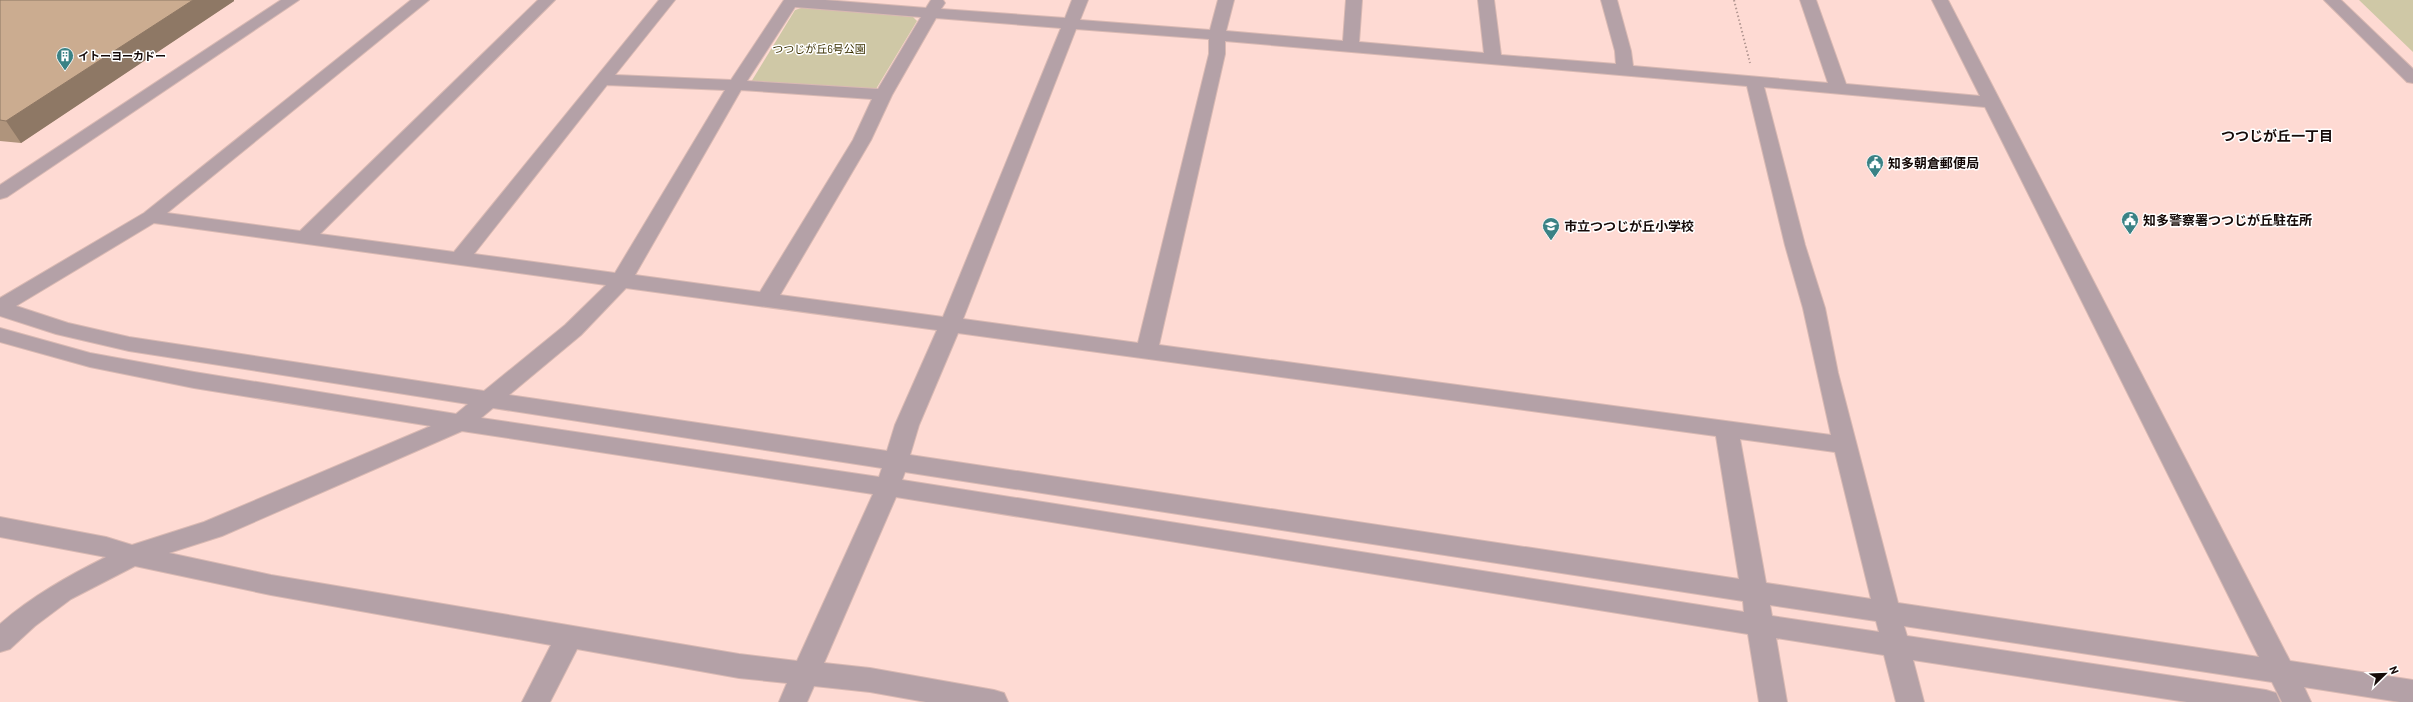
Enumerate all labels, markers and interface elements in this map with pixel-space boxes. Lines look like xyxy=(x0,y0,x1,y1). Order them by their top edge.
park label: つつじが丘6号公園 xyxy=(772,42,866,55)
building icon: イトーヨーカドー xyxy=(55,46,75,71)
place label: イトーヨーカドー xyxy=(78,49,166,62)
district label: つつじが丘一丁目 xyxy=(2221,127,2333,144)
public building icon: 知多朝倉郵便局 xyxy=(1865,153,1885,178)
place label: 知多朝倉郵便局 xyxy=(1888,155,1979,171)
public building icon: 知多警察署つつじが丘駐在所 xyxy=(2120,210,2140,235)
place label: 知多警察署つつじが丘駐在所 xyxy=(2143,212,2312,228)
school or university icon: 市立つつじが丘小学校 xyxy=(1541,216,1561,241)
place label: 市立つつじが丘小学校 xyxy=(1564,218,1694,234)
north arrow xyxy=(2365,654,2405,694)
text: N xyxy=(2387,664,2402,676)

